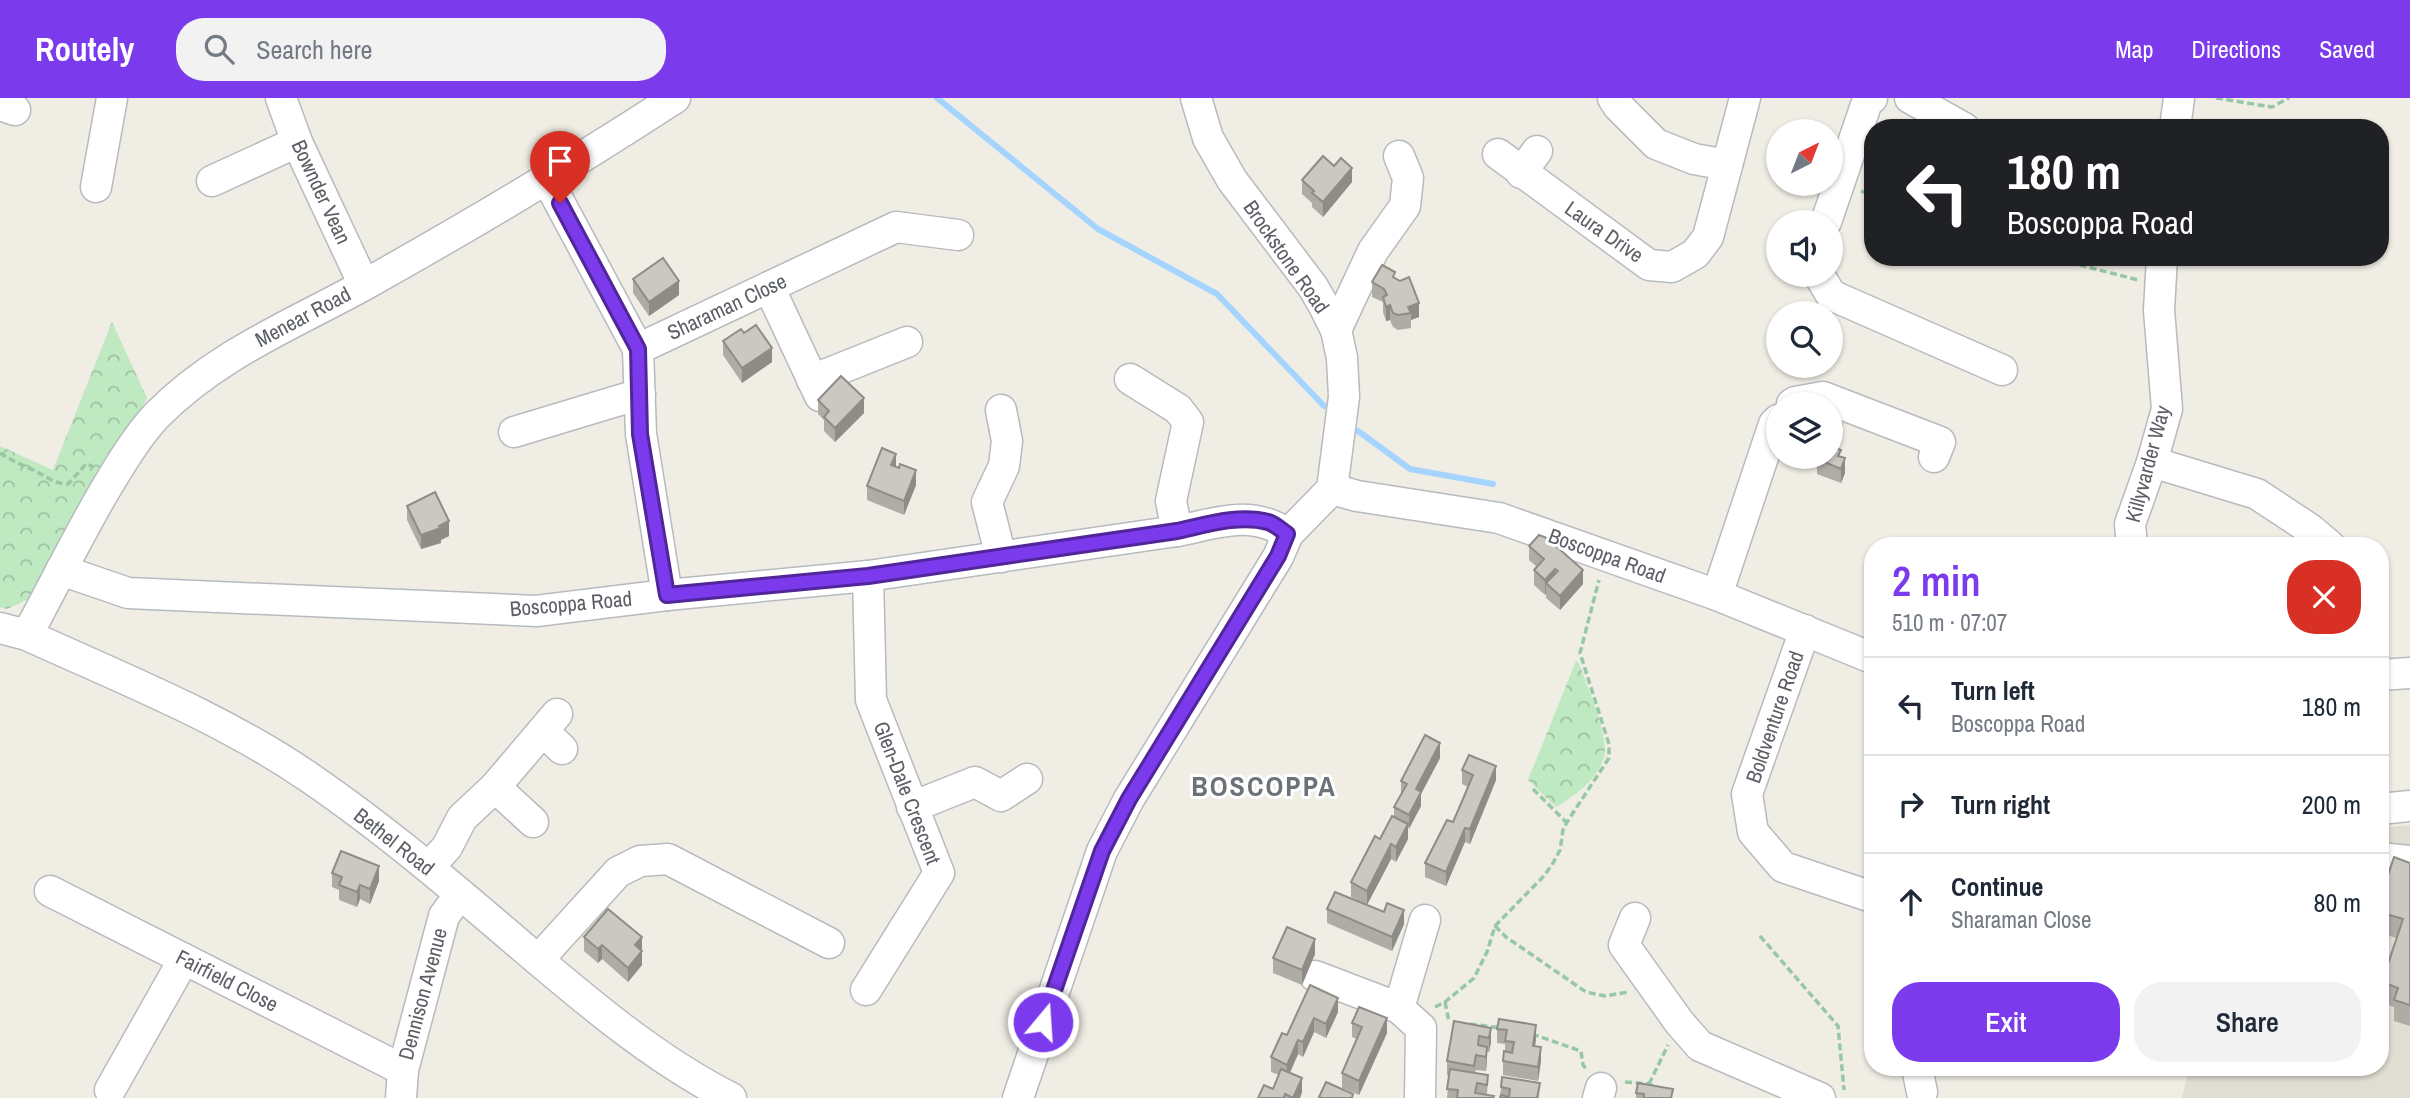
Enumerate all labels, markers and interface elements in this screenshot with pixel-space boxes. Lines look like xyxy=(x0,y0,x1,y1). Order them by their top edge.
search box xyxy=(176,18,666,81)
text: Routely xyxy=(35,27,134,71)
icon: search xyxy=(200,30,238,68)
text: Search here xyxy=(256,32,372,67)
text: Map xyxy=(2115,33,2153,65)
text: Directions xyxy=(2191,33,2281,65)
text: Saved xyxy=(2319,33,2375,65)
north arrow xyxy=(1766,119,1843,196)
map controls xyxy=(1766,119,1843,469)
pin xyxy=(530,131,590,203)
street label: Bownder Vean xyxy=(285,135,358,249)
text: 180 m xyxy=(2007,138,2121,204)
icon: arrive xyxy=(541,142,579,180)
icon: left xyxy=(1892,147,1983,238)
street label: Brockstone Road xyxy=(1237,194,1336,319)
street label: Laura Drive xyxy=(1559,194,1649,269)
text: Boscoppa Road xyxy=(2007,201,2194,244)
button: sound xyxy=(1766,210,1843,287)
street label: Sharaman Close xyxy=(663,266,791,347)
street label: Menear Road xyxy=(250,279,356,354)
button: search xyxy=(1766,301,1843,378)
button: layers xyxy=(1766,392,1843,469)
street label: Killyvarder Way xyxy=(2118,402,2177,526)
street label: Boscoppa Road xyxy=(1545,521,1670,590)
text: 2 min xyxy=(1892,553,1981,609)
button: close xyxy=(2287,560,2361,634)
street label: Boscoppa Road xyxy=(509,584,633,623)
text: 510 m · 07:07 xyxy=(1892,607,2007,638)
street label: Boldventure Road xyxy=(1738,647,1811,787)
text: Turn left xyxy=(1951,673,2035,708)
icon: left xyxy=(1892,687,1930,725)
text: 180 m xyxy=(2302,689,2361,724)
text: Boscoppa Road xyxy=(1951,708,2085,739)
street label: Glen-Dale Crescent xyxy=(867,717,948,869)
district label: BOSCOPPA xyxy=(1191,767,1337,805)
icon: right xyxy=(1892,785,1930,823)
text: Turn right xyxy=(1951,787,2050,822)
text: 200 m xyxy=(2302,787,2361,822)
street label: Bethel Road xyxy=(348,801,441,882)
text: Continue xyxy=(1951,869,2043,904)
icon: ahead xyxy=(1892,883,1930,921)
text: 80 m xyxy=(2314,885,2361,920)
text: Sharaman Close xyxy=(1951,904,2091,935)
street label: Dennison Avenue xyxy=(391,925,454,1063)
street label: Fairfield Close xyxy=(171,942,283,1019)
button: Exit xyxy=(1892,982,2120,1062)
button: Share xyxy=(2134,982,2361,1062)
position arrow xyxy=(1006,985,1080,1059)

